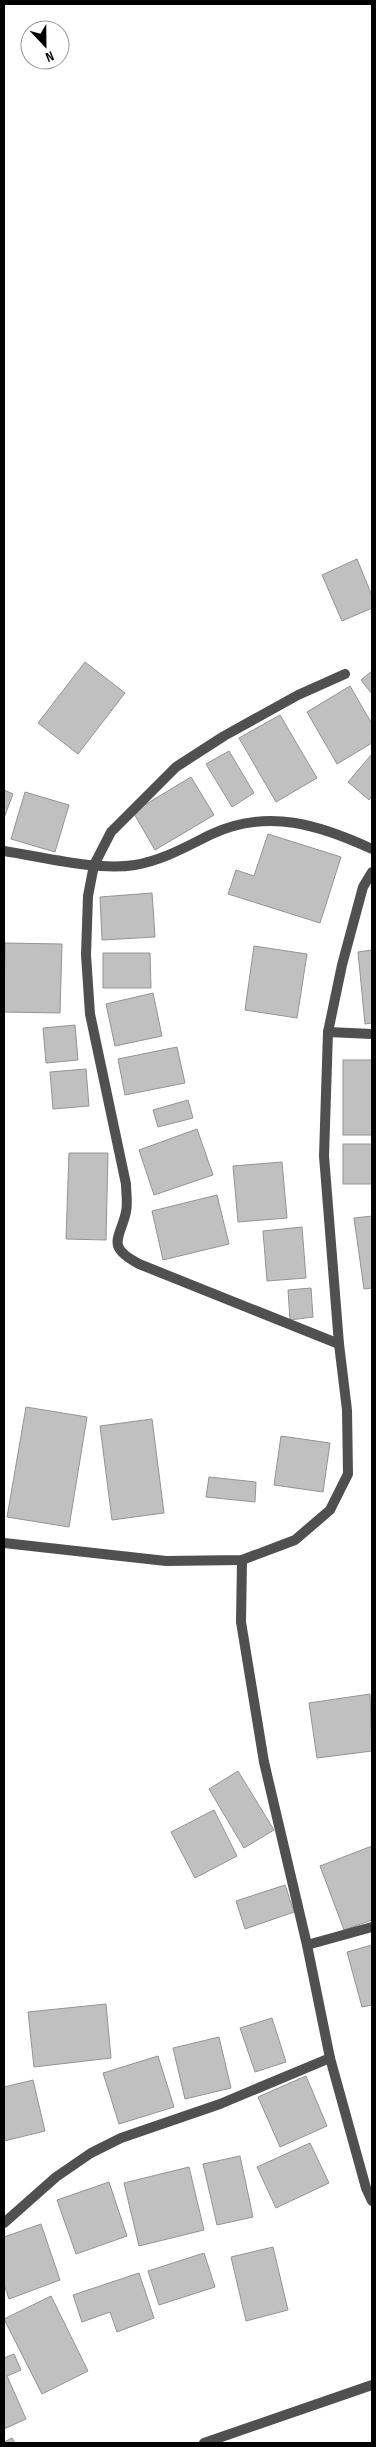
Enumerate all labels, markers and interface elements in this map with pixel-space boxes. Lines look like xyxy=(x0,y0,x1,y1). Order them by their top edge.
north arrow xyxy=(20,20,70,70)
text: N xyxy=(43,47,56,66)

